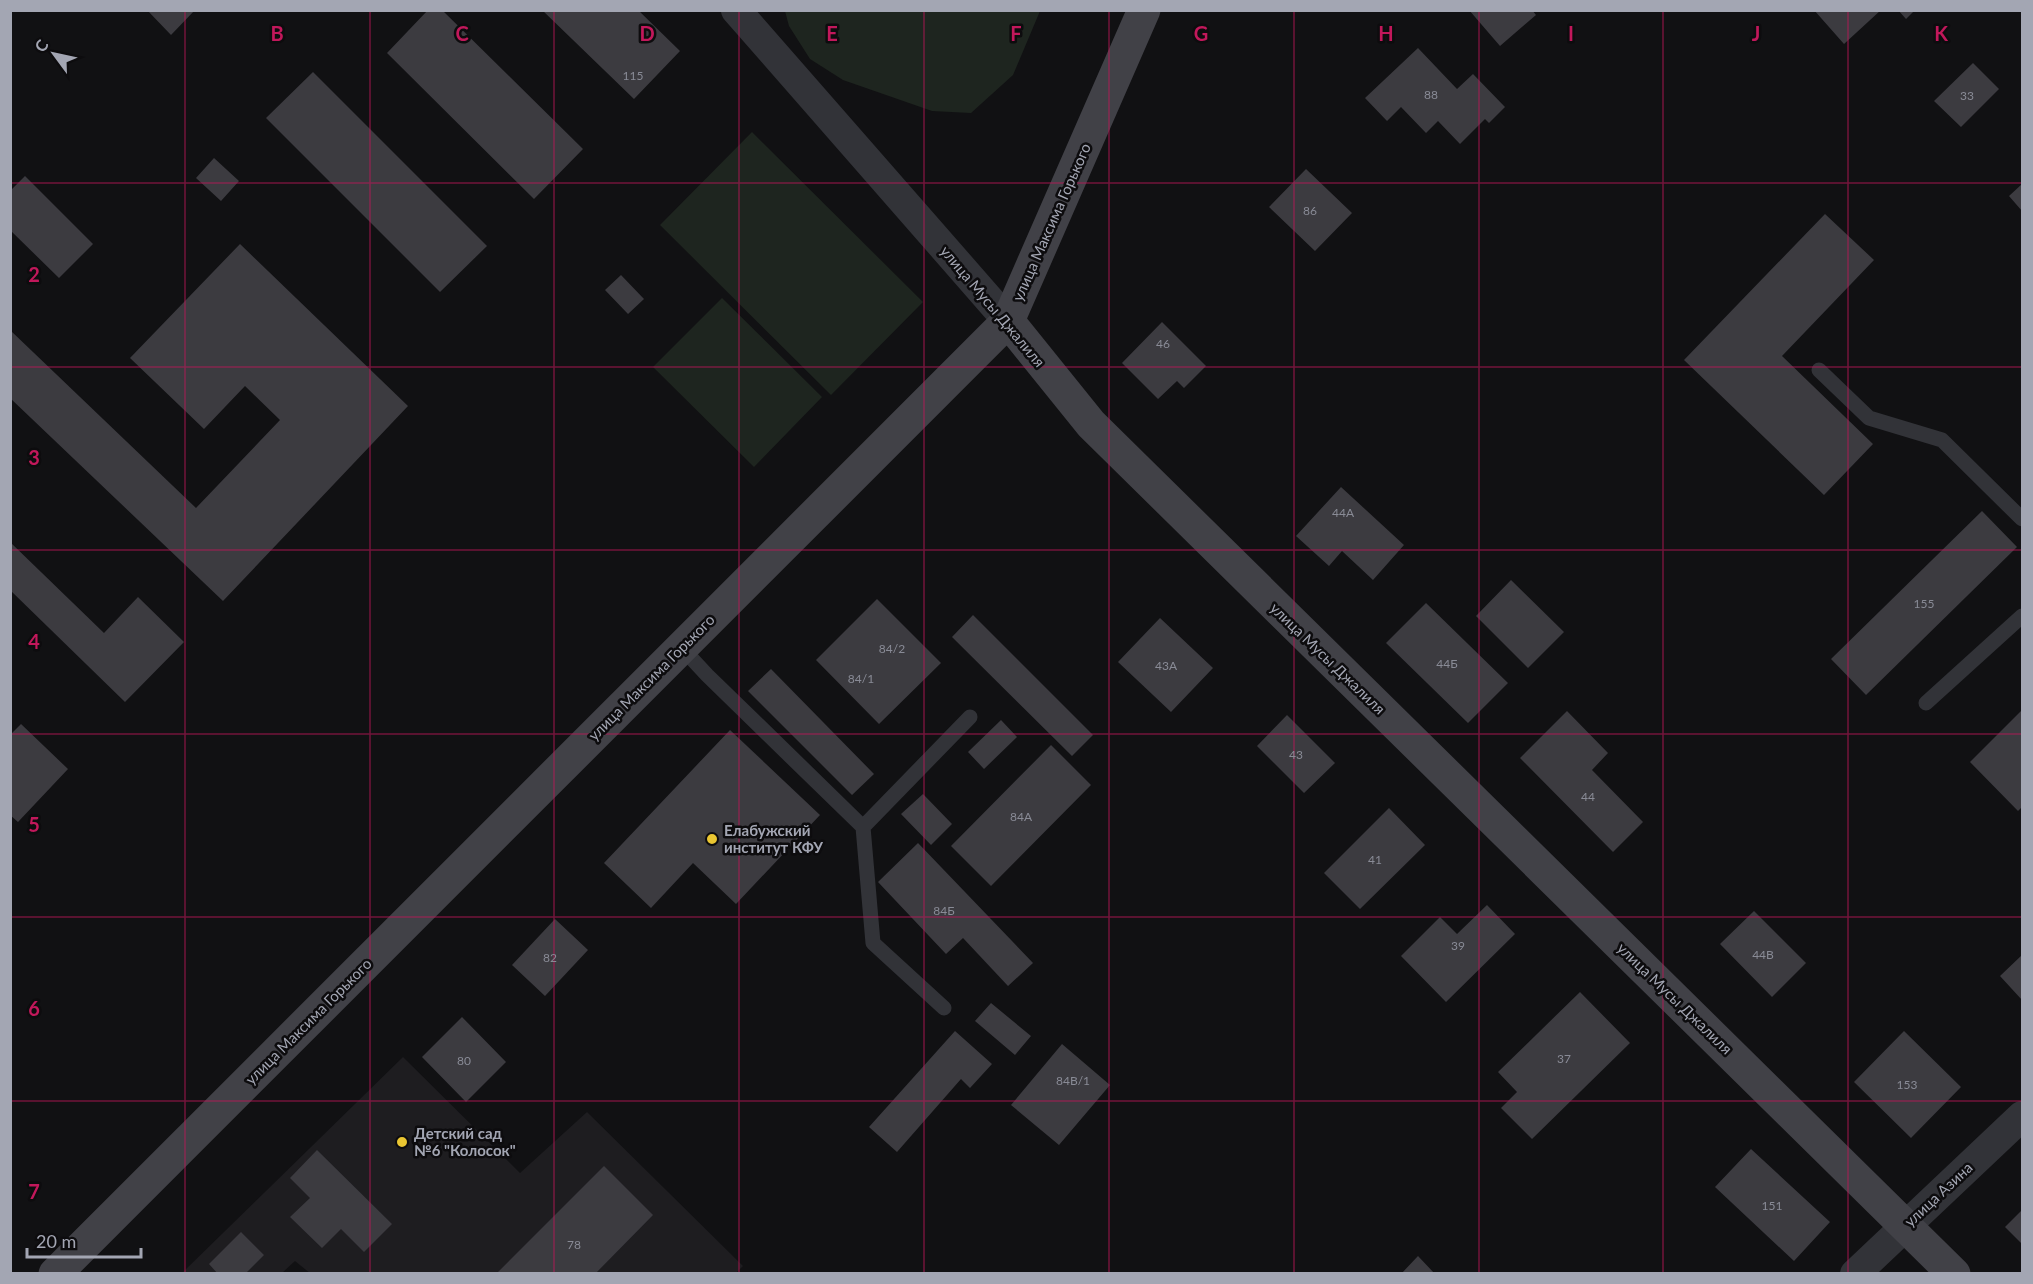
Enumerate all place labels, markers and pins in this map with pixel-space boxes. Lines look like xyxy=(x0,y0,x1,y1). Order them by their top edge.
place label: Елабужский институт КФУ xyxy=(724,821,823,856)
marker: Елабужский институт КФУ xyxy=(705,832,719,846)
place label: Детский сад №6 "Колосок" xyxy=(414,1124,516,1159)
marker: Детский сад №6 "Колосок" xyxy=(395,1135,409,1149)

